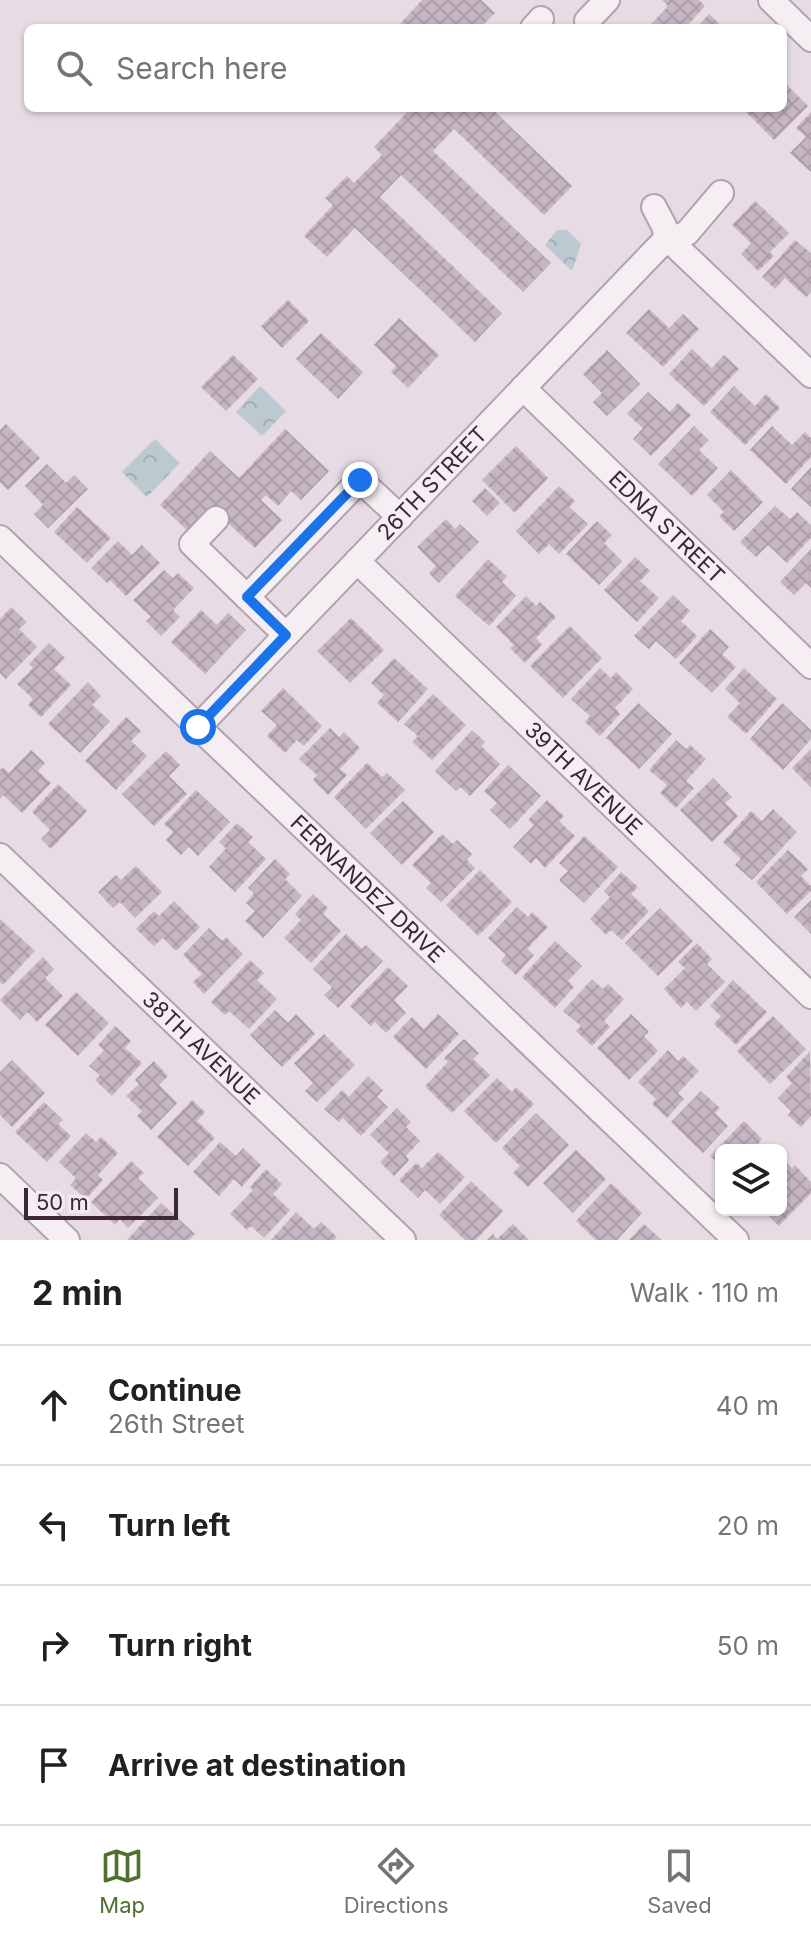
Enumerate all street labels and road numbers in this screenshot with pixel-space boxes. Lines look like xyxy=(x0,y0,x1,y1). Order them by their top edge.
street label: 26TH STREET xyxy=(372,421,492,545)
street label: EDNA STREET xyxy=(604,465,730,588)
street label: 39TH AVENUE xyxy=(520,716,648,840)
street label: FERNANDEZ DRIVE xyxy=(285,809,450,968)
street label: 38TH AVENUE xyxy=(137,986,265,1110)

